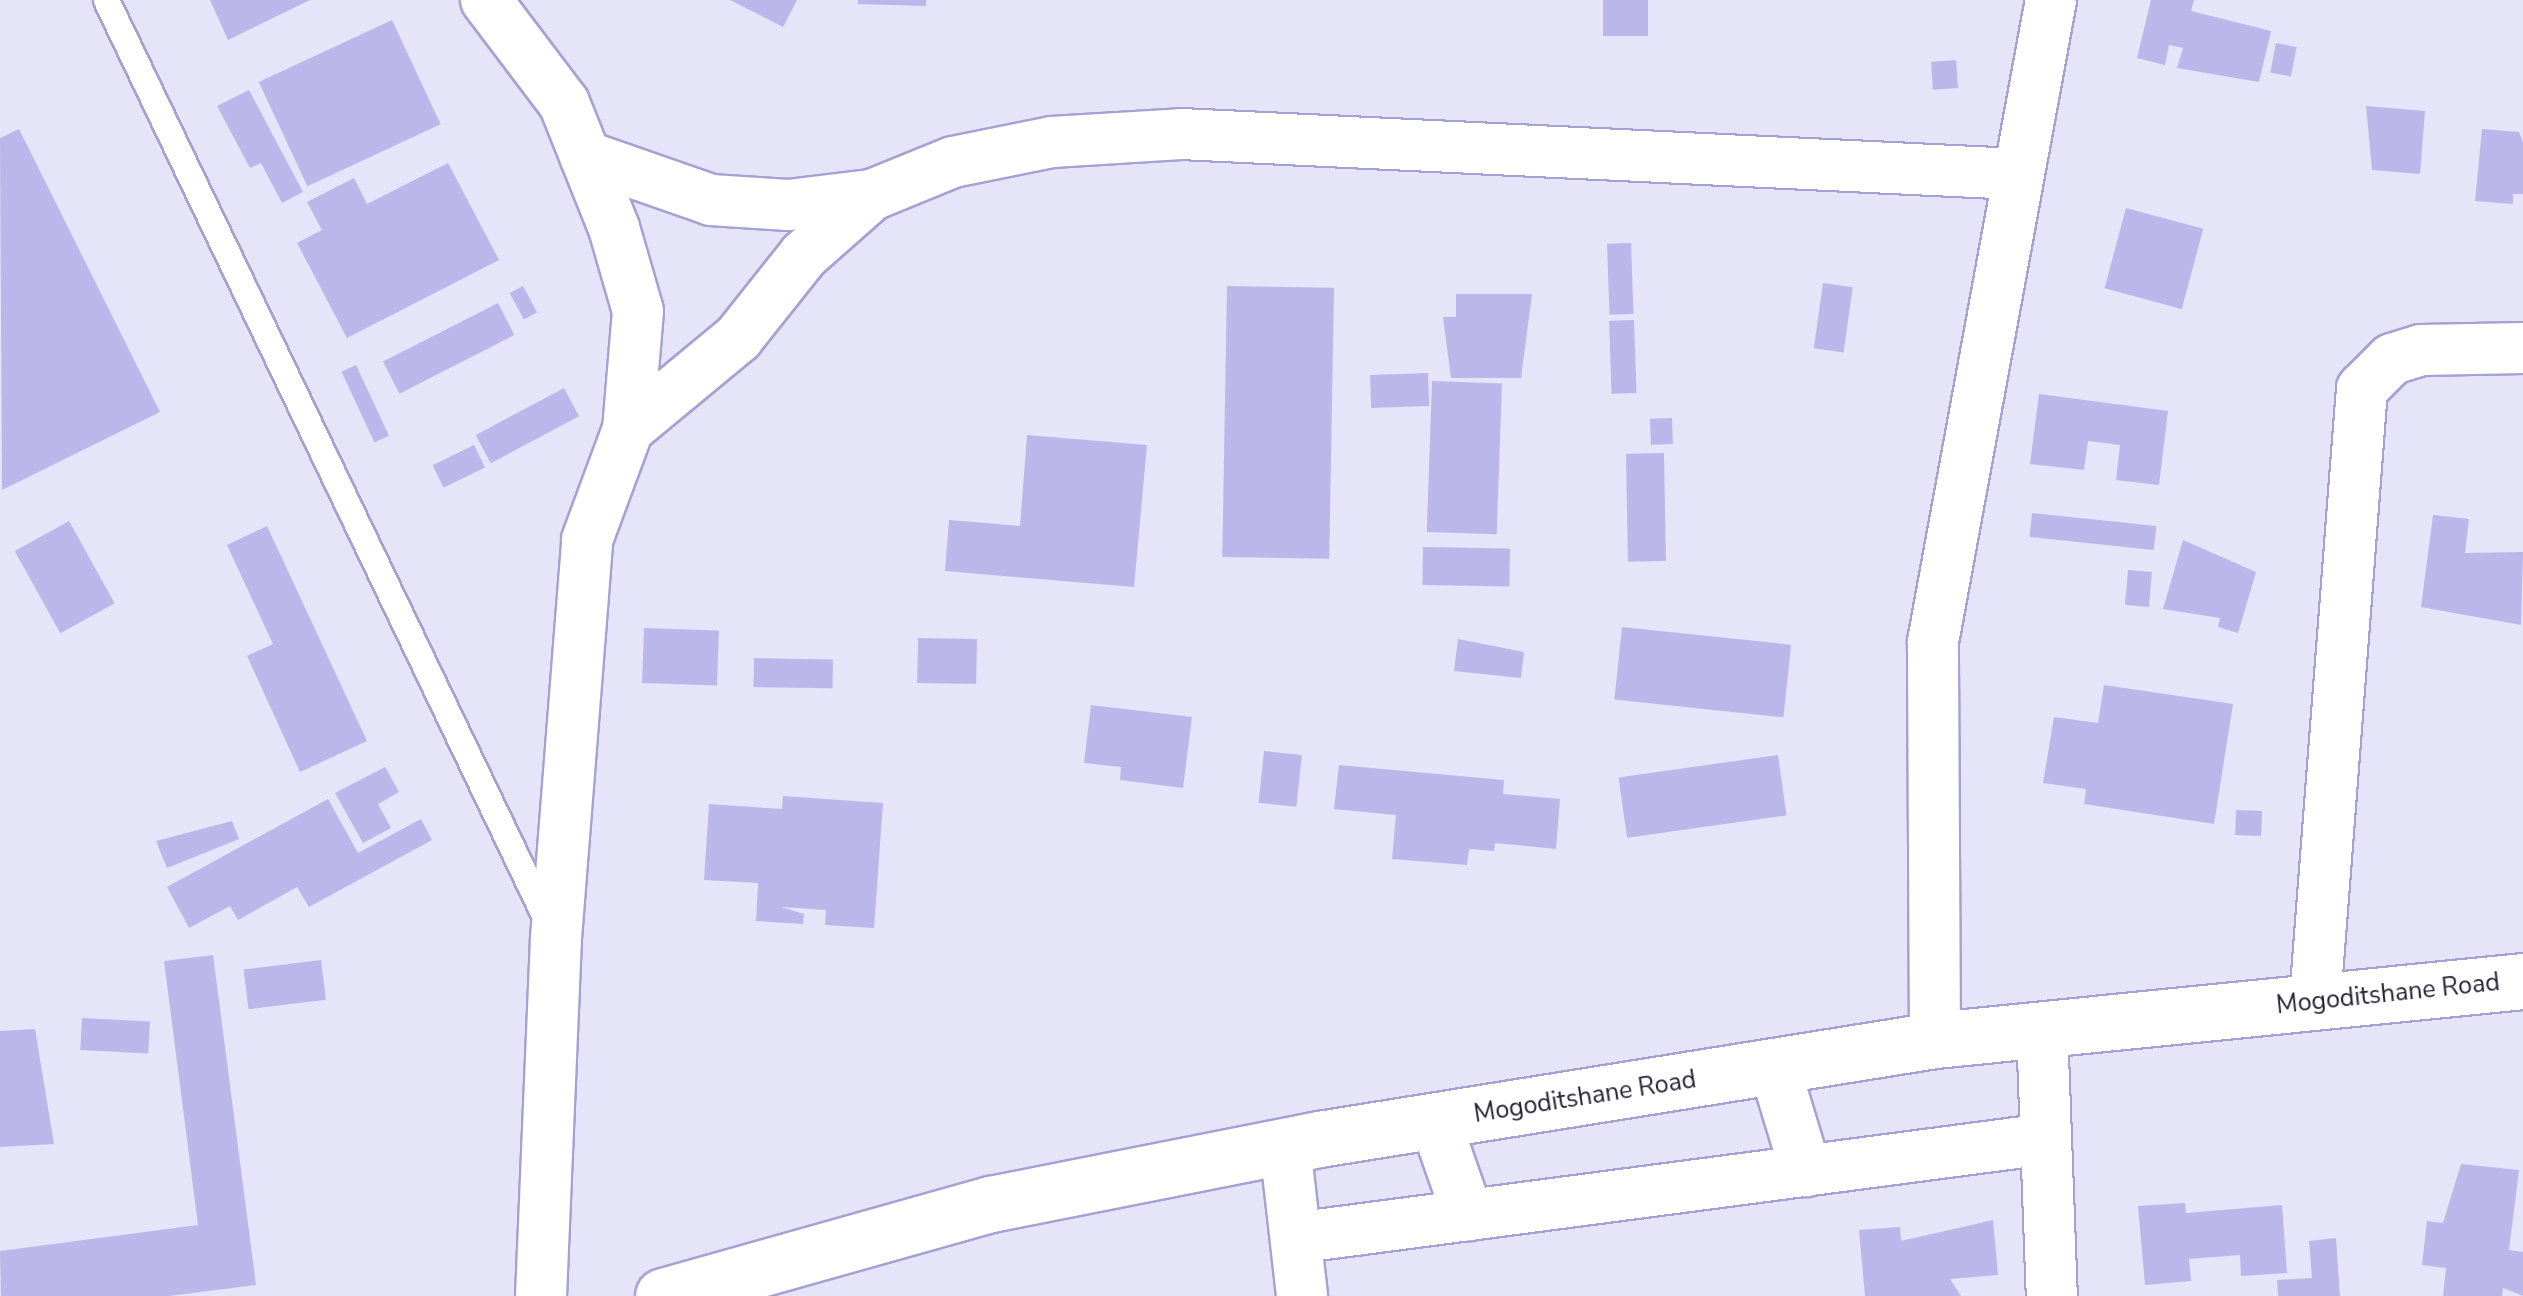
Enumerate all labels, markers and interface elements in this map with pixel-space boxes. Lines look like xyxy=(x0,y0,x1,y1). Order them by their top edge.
street label: Mogoditshane Road xyxy=(2275,967,2501,1021)
street label: Mogoditshane Road xyxy=(1472,1065,1698,1129)

